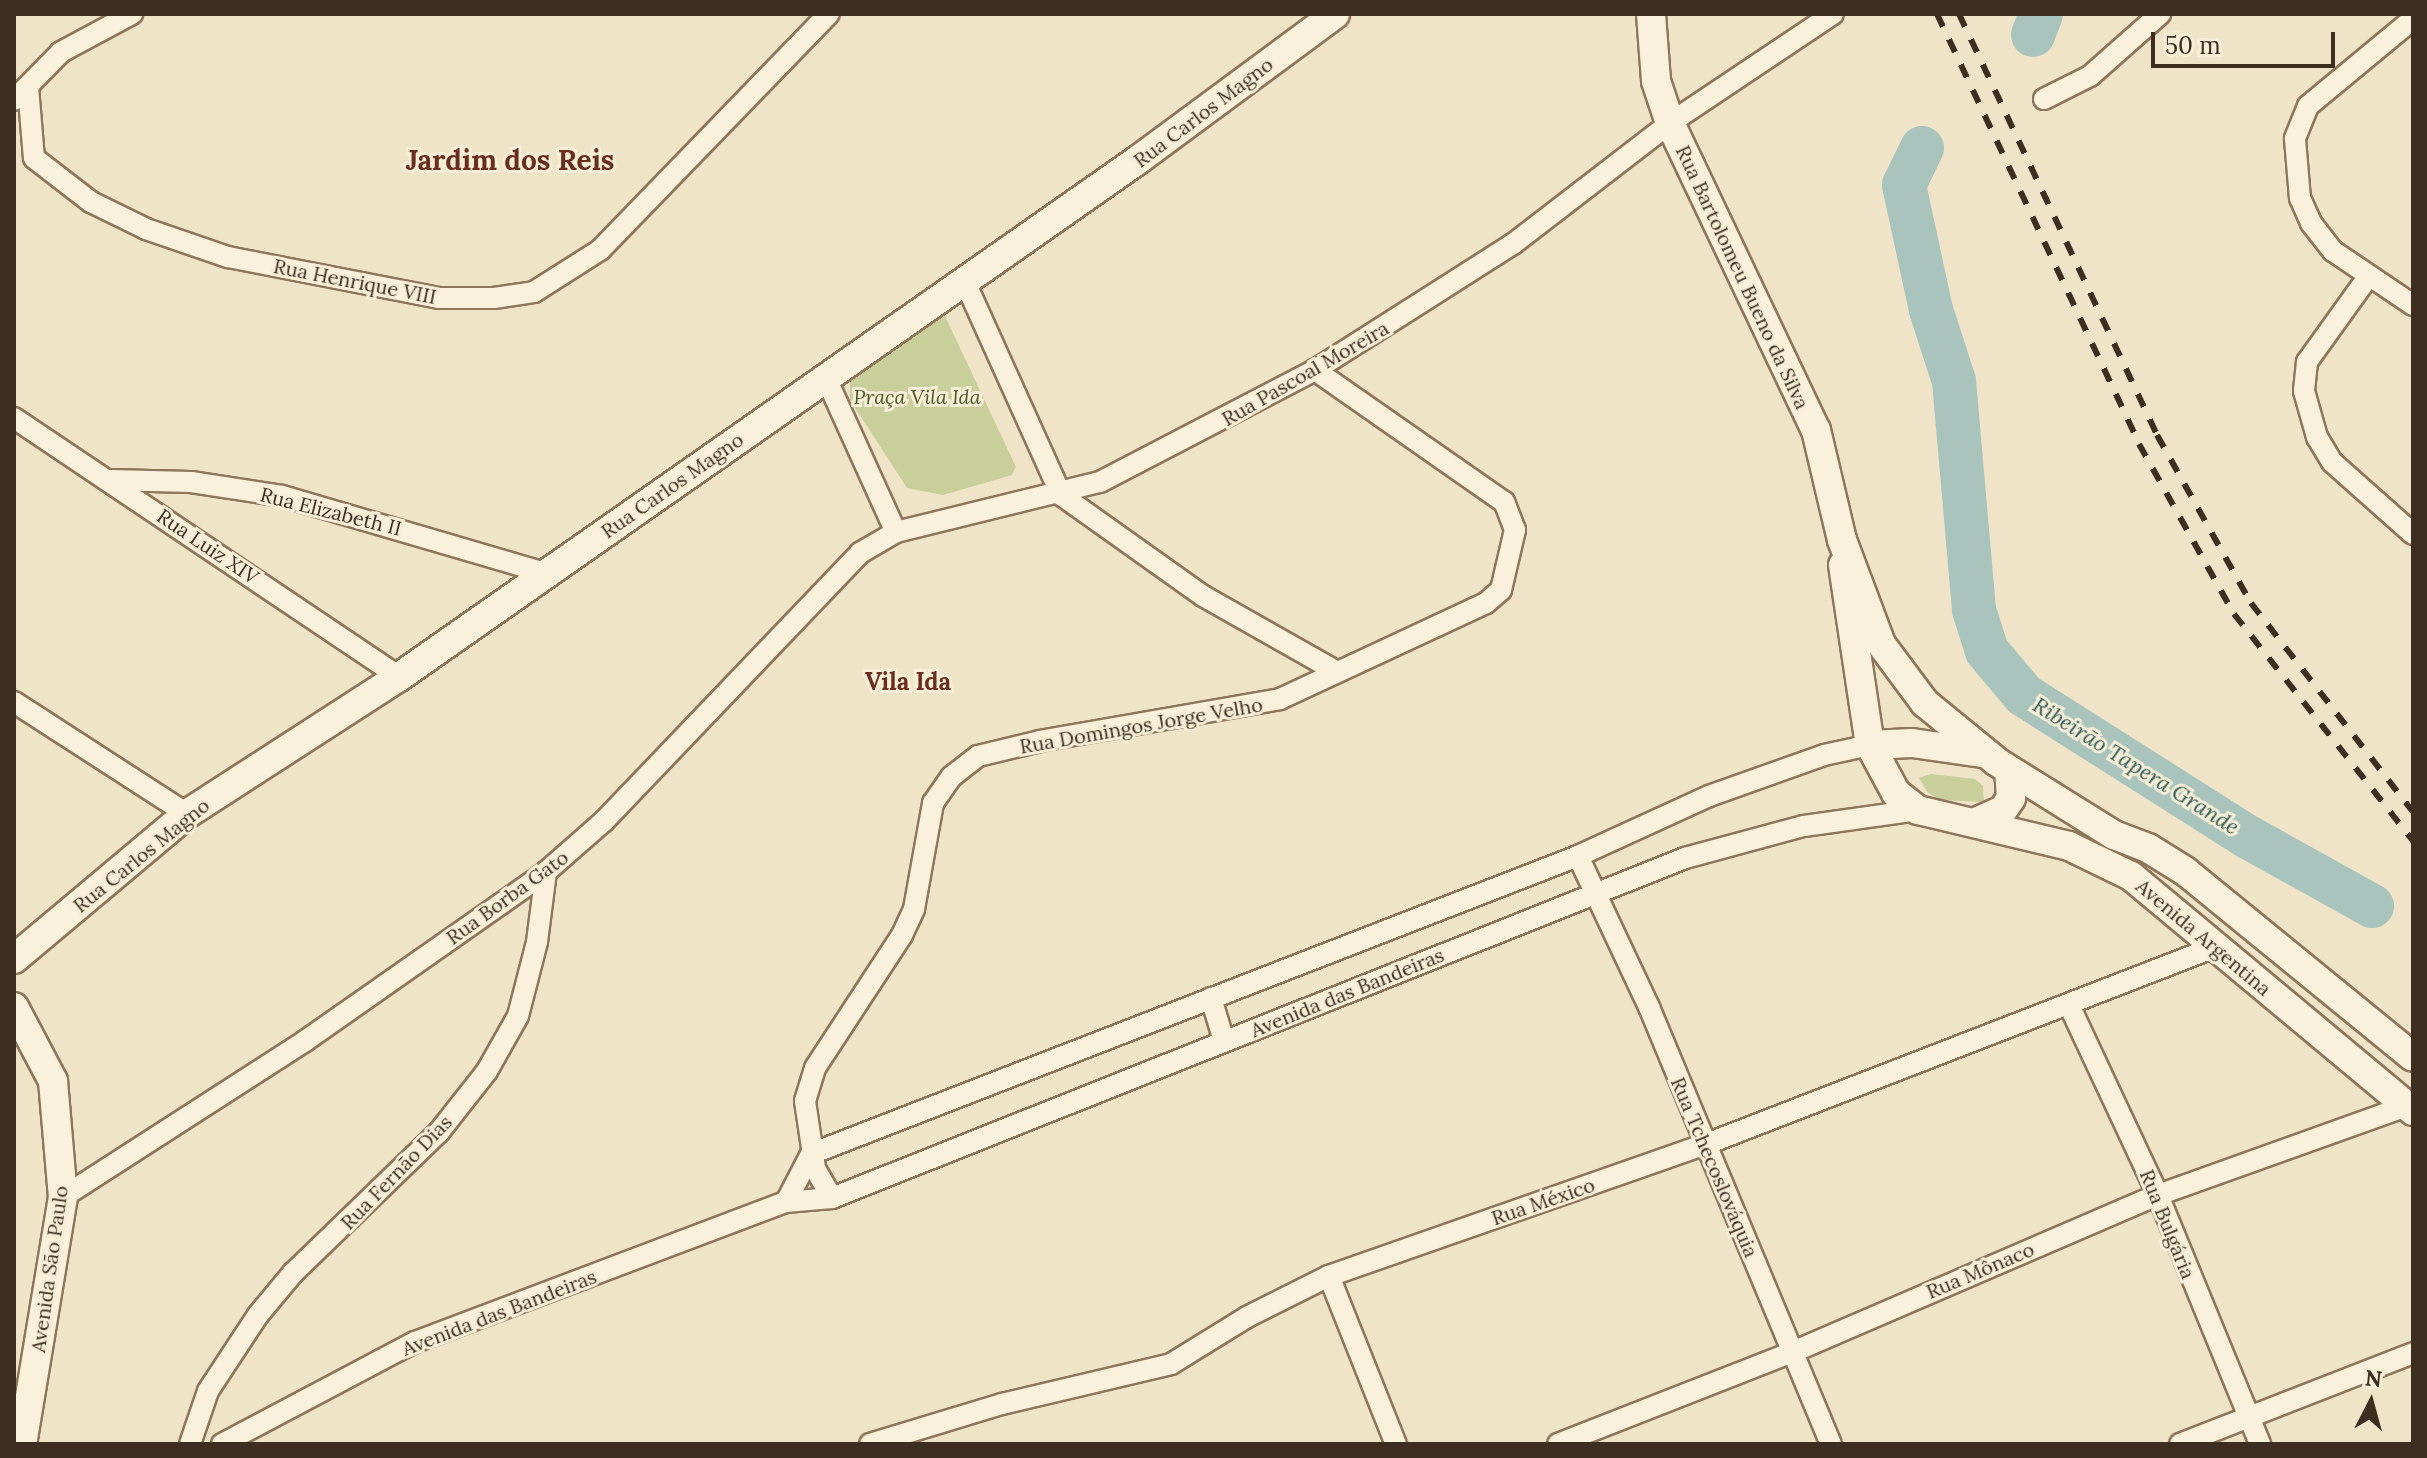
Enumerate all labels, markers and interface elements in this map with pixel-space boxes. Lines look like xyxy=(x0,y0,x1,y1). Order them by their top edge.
scale bar xyxy=(2155,16,2339,66)
text: 50 m xyxy=(2165,30,2221,61)
street label: Rua Carlos Magno xyxy=(1129,52,1277,172)
street label: Rua Bartolomeu Bueno da Silva xyxy=(1671,141,1815,413)
district label: Jardim dos Reis xyxy=(406,143,614,177)
street label: Rua Henrique VIII xyxy=(272,253,438,309)
street label: Rua Pascoal Moreira xyxy=(1217,315,1393,431)
park label: Praça Vila Ida xyxy=(853,384,981,408)
street label: Rua Carlos Magno xyxy=(596,427,748,543)
street label: Rua Elizabeth II xyxy=(258,482,404,540)
street label: Rua Luiz XIV xyxy=(153,503,263,589)
district label: Vila Ida xyxy=(865,668,951,696)
street label: Rua Domingos Jorge Velho xyxy=(1018,692,1264,758)
water label: Ribeirão Tapera Grande xyxy=(2028,692,2244,840)
street label: Rua Carlos Magno xyxy=(68,793,214,917)
street label: Rua Borba Gato xyxy=(441,845,573,949)
street label: Avenida Argentina xyxy=(2132,874,2276,1000)
street label: Avenida das Bandeiras xyxy=(1247,942,1447,1042)
street label: Rua Tchecoslováquia xyxy=(1666,1073,1764,1261)
street label: Rua Fernão Dias xyxy=(335,1110,457,1234)
street label: Rua Bulgária xyxy=(2135,1166,2201,1282)
street label: Rua México xyxy=(1488,1172,1598,1230)
street label: Avenida São Paulo xyxy=(25,1184,73,1354)
street label: Rua Mônaco xyxy=(1923,1237,2037,1303)
street label: Avenida das Bandeiras xyxy=(398,1264,600,1360)
north arrow xyxy=(2331,1362,2411,1442)
text: N xyxy=(2364,1363,2383,1393)

